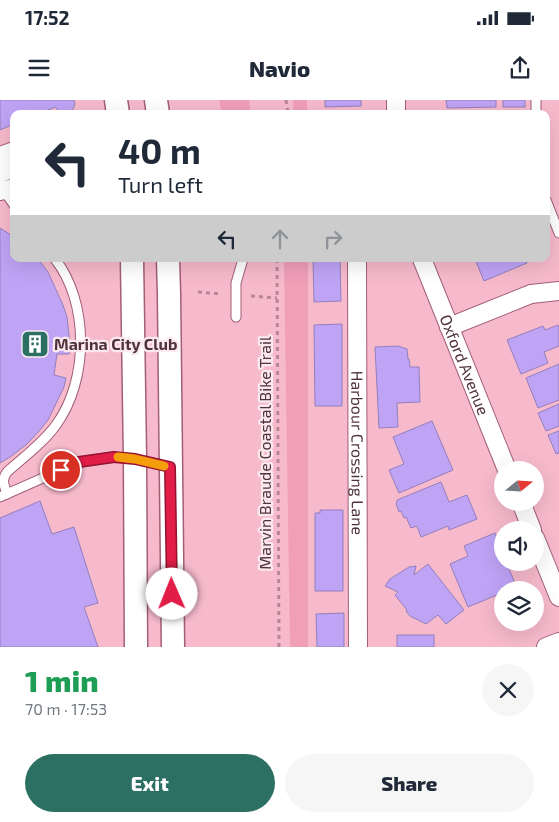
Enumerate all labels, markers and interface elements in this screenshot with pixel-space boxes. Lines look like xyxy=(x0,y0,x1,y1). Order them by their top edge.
text: 17:52 xyxy=(25,6,70,29)
icon: menu xyxy=(25,54,53,82)
icon: share xyxy=(506,54,534,82)
text: Navio xyxy=(249,55,310,81)
text: 40 m xyxy=(118,129,201,171)
icon: left xyxy=(35,130,100,195)
text: Turn left xyxy=(118,171,203,197)
icon: left xyxy=(213,225,241,253)
icon: ahead xyxy=(266,225,294,253)
icon: right xyxy=(319,225,347,253)
street label: Oxford Avenue xyxy=(436,312,494,417)
building icon: Marina City Club xyxy=(20,329,50,359)
place label: Marina City Club xyxy=(54,334,177,354)
street label: Marvin Braude Coastal Bike Trail xyxy=(255,336,274,570)
street label: Harbour Crossing Lane xyxy=(348,371,368,535)
pin xyxy=(40,449,82,491)
icon: arrive xyxy=(47,456,75,484)
north arrow xyxy=(494,461,544,511)
map controls xyxy=(494,461,544,631)
button: sound xyxy=(494,521,544,571)
position arrow xyxy=(145,567,197,619)
button: layers xyxy=(494,581,544,631)
text: 1 min xyxy=(25,662,99,698)
button: close xyxy=(482,664,534,716)
text: 70 m · 17:53 xyxy=(25,699,107,718)
button: Exit xyxy=(25,754,275,812)
button: Share xyxy=(285,754,534,812)

